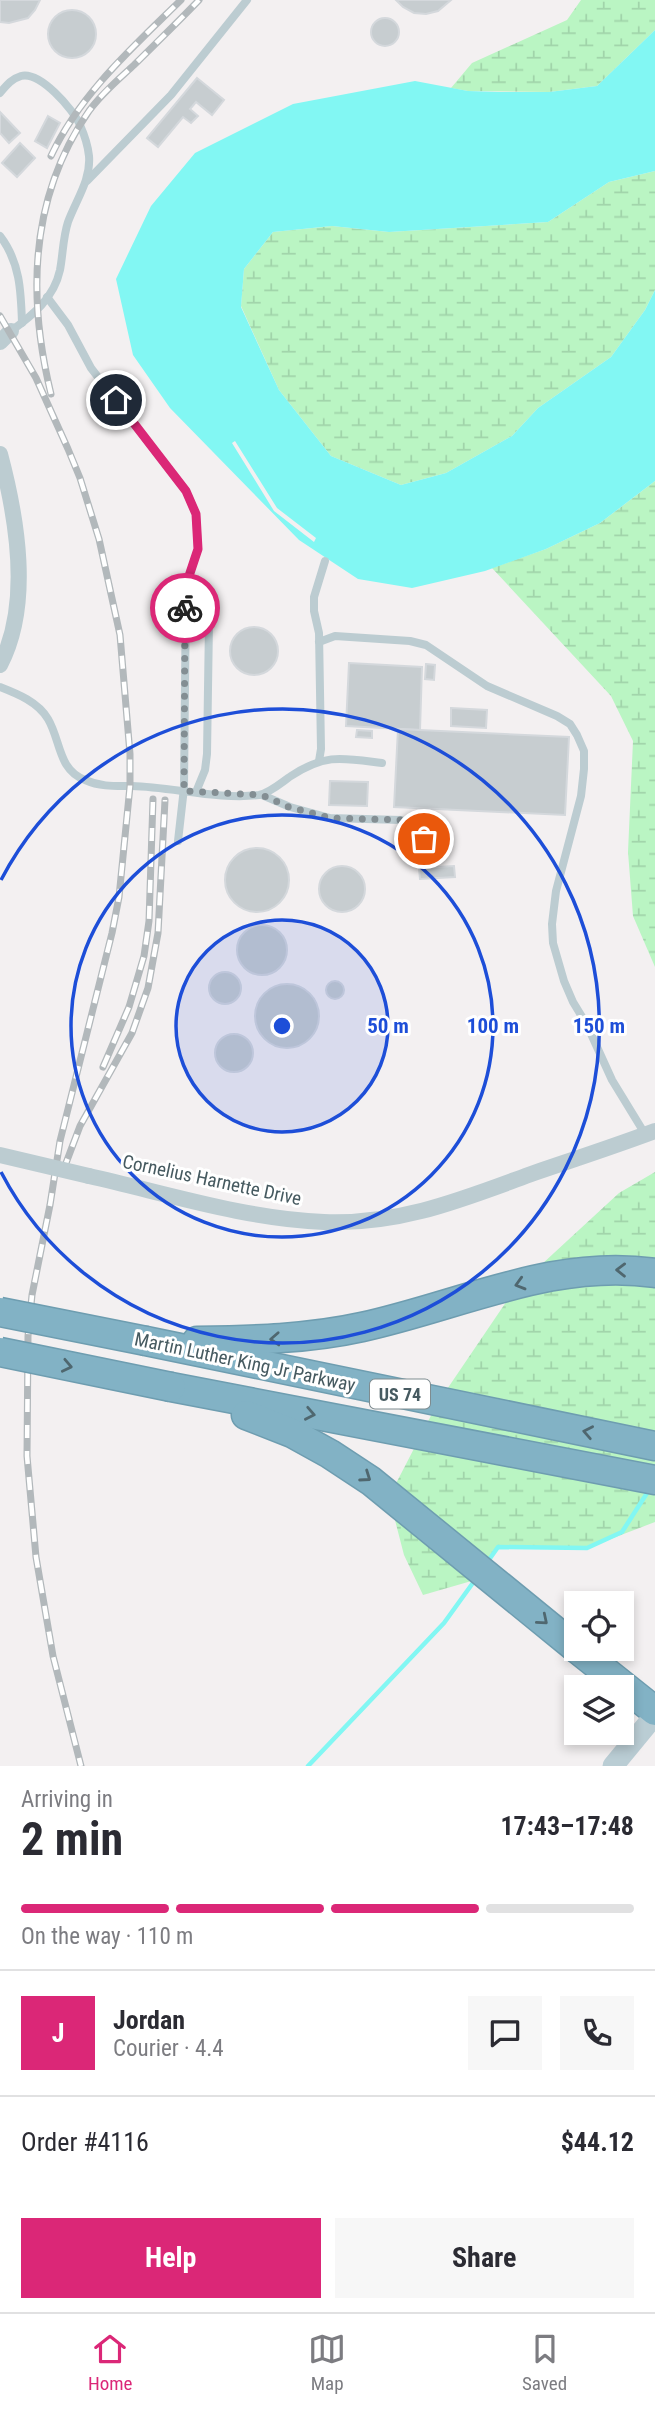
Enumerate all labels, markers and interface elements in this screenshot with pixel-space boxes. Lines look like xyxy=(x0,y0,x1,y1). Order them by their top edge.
pin xyxy=(86,370,146,430)
icon: home xyxy=(97,381,135,419)
courier xyxy=(150,573,220,643)
icon: bike xyxy=(166,589,204,627)
pin xyxy=(394,809,454,869)
icon: bag xyxy=(405,820,443,858)
centre of rings xyxy=(270,1014,294,1038)
text: 50 m xyxy=(367,1014,409,1038)
text: 100 m xyxy=(467,1014,519,1038)
text: 150 m xyxy=(573,1014,625,1038)
street label: Cornelius Harnette Drive xyxy=(120,1150,304,1210)
one-way arrow xyxy=(615,1262,626,1278)
one-way arrow xyxy=(514,1275,526,1290)
street label: Martin Luther King Jr Parkway xyxy=(133,1327,358,1397)
one-way arrow xyxy=(269,1331,280,1346)
one-way arrow xyxy=(61,1358,73,1373)
road number: US 74 xyxy=(370,1380,430,1408)
one-way arrow xyxy=(304,1406,316,1421)
one-way arrow xyxy=(582,1426,594,1441)
one-way arrow xyxy=(358,1469,371,1481)
map controls xyxy=(564,1591,634,1745)
button: locate xyxy=(564,1591,634,1661)
one-way arrow xyxy=(534,1612,547,1624)
button: layers xyxy=(564,1675,634,1745)
text: Arriving in xyxy=(21,1786,113,1813)
text: 17:43–17:48 xyxy=(500,1811,634,1841)
text: 2 min xyxy=(21,1812,123,1866)
text: On the way · 110 m xyxy=(21,1923,193,1950)
button: chat xyxy=(468,1996,542,2070)
button: phone xyxy=(560,1996,634,2070)
text: Jordan xyxy=(113,2005,185,2035)
text: J xyxy=(52,2018,64,2048)
text: Courier · 4.4 xyxy=(113,2035,224,2062)
text: Order #4116 xyxy=(21,2127,149,2157)
text: $44.12 xyxy=(561,2127,634,2157)
button: Help xyxy=(21,2218,321,2298)
button: Share xyxy=(335,2218,634,2298)
tab: Home xyxy=(88,2330,132,2395)
tab: Map xyxy=(308,2330,346,2395)
tab: Saved xyxy=(522,2330,567,2395)

